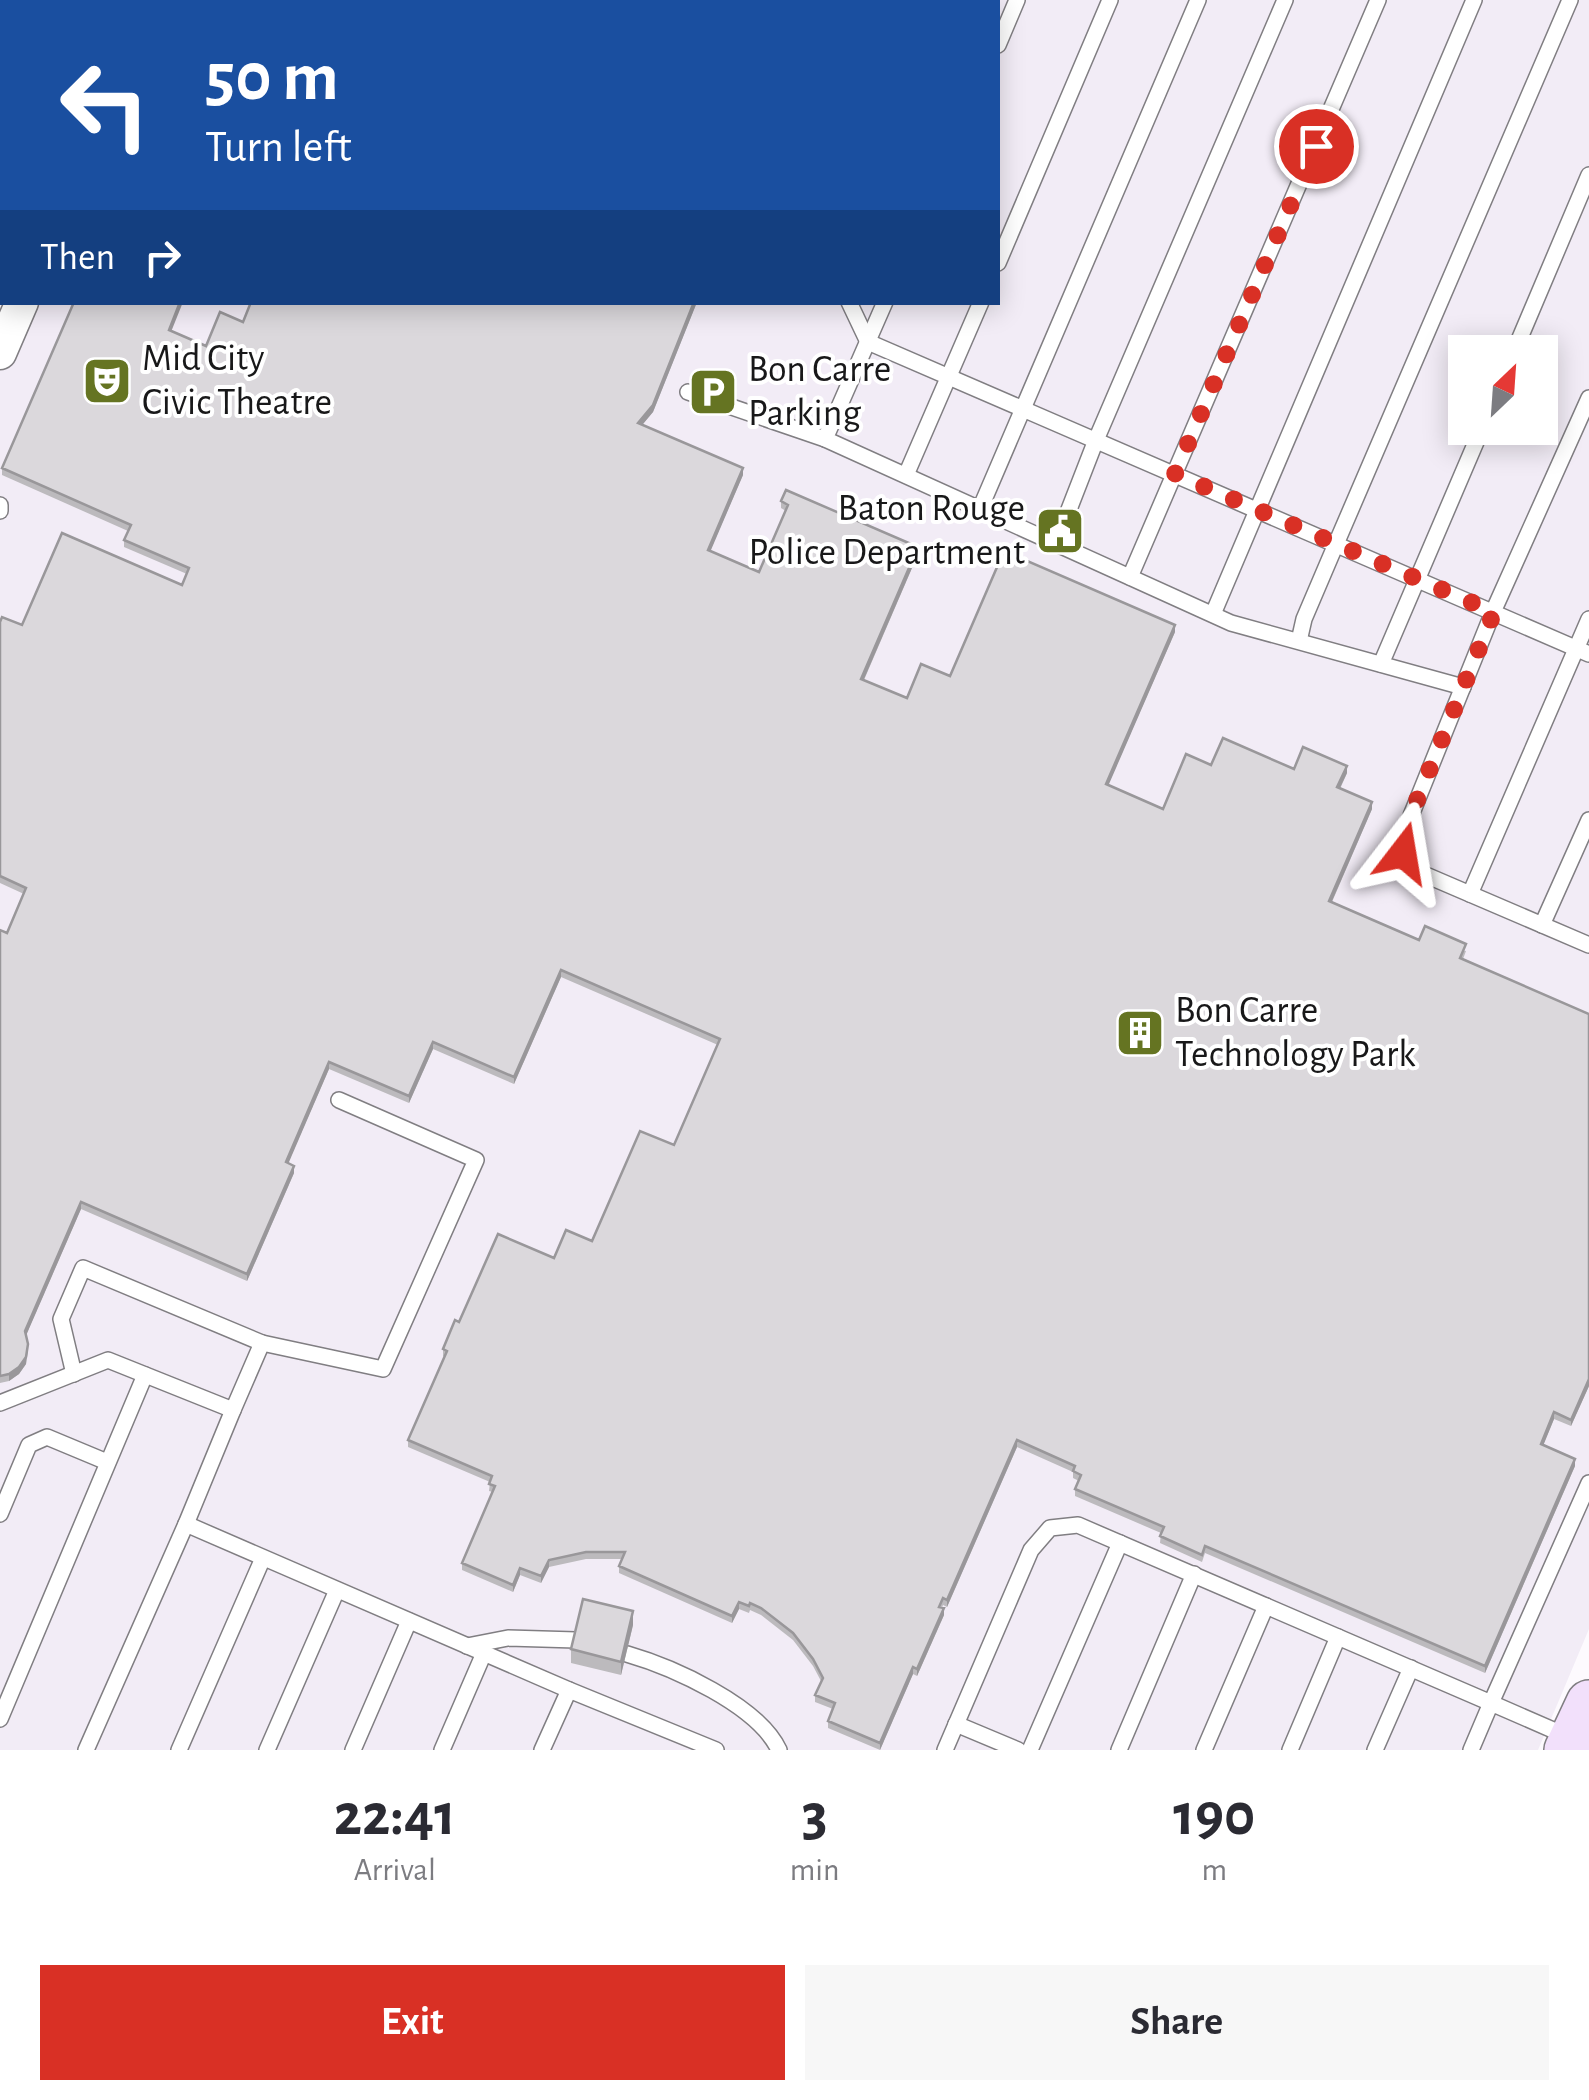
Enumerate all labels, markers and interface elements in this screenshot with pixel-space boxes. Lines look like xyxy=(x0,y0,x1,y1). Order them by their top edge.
icon: left xyxy=(40,40,170,170)
text: 50 m xyxy=(205,43,339,113)
pin xyxy=(1274,104,1359,189)
icon: arrive xyxy=(1289,119,1344,174)
text: Turn left xyxy=(205,125,352,170)
icon: right xyxy=(135,230,190,285)
text: Then xyxy=(40,239,115,277)
north arrow xyxy=(1448,335,1558,445)
map controls xyxy=(1448,335,1558,445)
place label: Mid City Civic Theatre xyxy=(142,340,332,422)
place label: Bon Carre Parking xyxy=(748,351,891,433)
theatre icon: Mid City Civic Theatre xyxy=(81,355,133,407)
parking icon: Bon Carre Parking xyxy=(687,366,739,418)
place label: Baton Rouge Police Department xyxy=(749,490,1025,572)
public building icon: Baton Rouge Police Department xyxy=(1034,505,1086,557)
position arrow xyxy=(1351,801,1455,905)
place label: Bon Carre Technology Park xyxy=(1175,992,1416,1074)
building icon: Bon Carre Technology Park xyxy=(1114,1007,1166,1059)
text: 22:41 xyxy=(334,1786,456,1846)
text: 3 xyxy=(802,1786,828,1846)
text: 190 xyxy=(1173,1786,1255,1846)
text: Arrival xyxy=(354,1854,436,1886)
text: min xyxy=(790,1854,840,1886)
text: m xyxy=(1201,1854,1227,1886)
button: Exit xyxy=(40,1965,785,2080)
button: Share xyxy=(805,1965,1549,2080)

